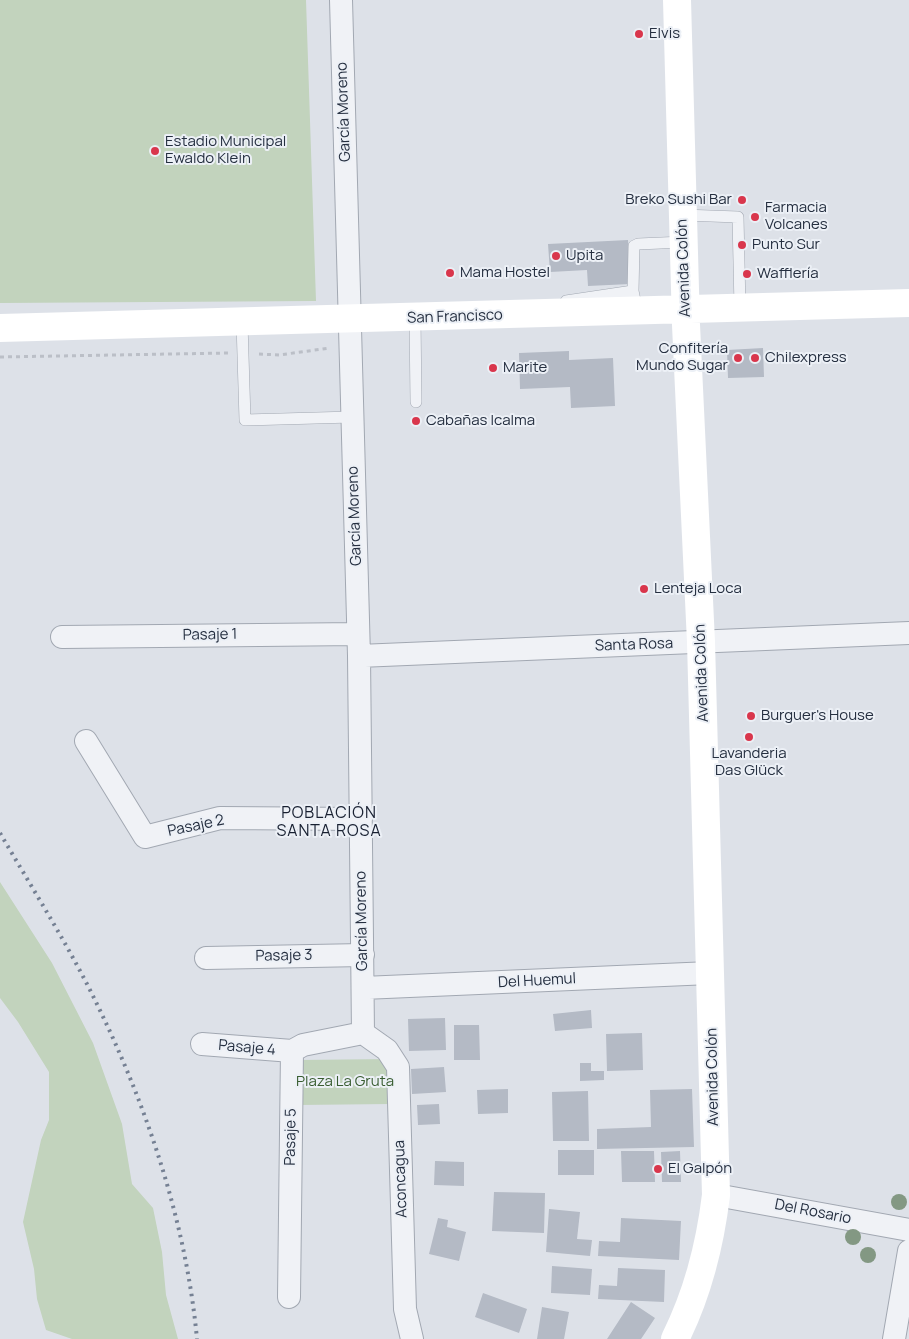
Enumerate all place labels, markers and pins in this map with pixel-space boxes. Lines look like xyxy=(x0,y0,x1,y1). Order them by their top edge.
place label: Elvis xyxy=(649,25,680,43)
marker: Elvis xyxy=(633,28,645,40)
place label: Estadio Municipal Ewaldo Klein xyxy=(165,133,286,168)
marker: Estadio Municipal Ewaldo Klein xyxy=(149,145,161,157)
place label: Breko Sushi Bar xyxy=(625,191,732,209)
marker: Breko Sushi Bar xyxy=(736,194,748,206)
place label: Farmacia Volcanes xyxy=(765,199,828,234)
marker: Farmacia Volcanes xyxy=(749,211,761,223)
place label: Punto Sur xyxy=(752,236,820,254)
marker: Punto Sur xyxy=(736,239,748,251)
place label: Upita xyxy=(566,247,603,265)
marker: Upita xyxy=(550,250,562,262)
place label: Mama Hostel xyxy=(460,264,550,282)
place label: Wafflería xyxy=(757,265,819,283)
marker: Mama Hostel xyxy=(444,267,456,279)
marker: Wafflería xyxy=(741,268,753,280)
place label: Confitería Mundo Sugar xyxy=(636,340,728,375)
place label: Chilexpress xyxy=(765,349,847,367)
marker: Confitería Mundo Sugar xyxy=(732,352,744,364)
marker: Chilexpress xyxy=(749,352,761,364)
place label: Marite xyxy=(503,359,547,377)
marker: Marite xyxy=(487,362,499,374)
place label: Cabañas Icalma xyxy=(426,412,535,430)
marker: Cabañas Icalma xyxy=(410,415,422,427)
place label: Lenteja Loca xyxy=(654,580,742,598)
marker: Lenteja Loca xyxy=(638,583,650,595)
place label: Burguer's House xyxy=(761,707,874,725)
marker: Burguer's House xyxy=(745,710,757,722)
marker: Lavanderia Das Glück xyxy=(743,731,755,743)
place label: Lavanderia Das Glück xyxy=(712,745,786,780)
place label: El Galpón xyxy=(668,1160,732,1178)
marker: El Galpón xyxy=(652,1163,664,1175)

